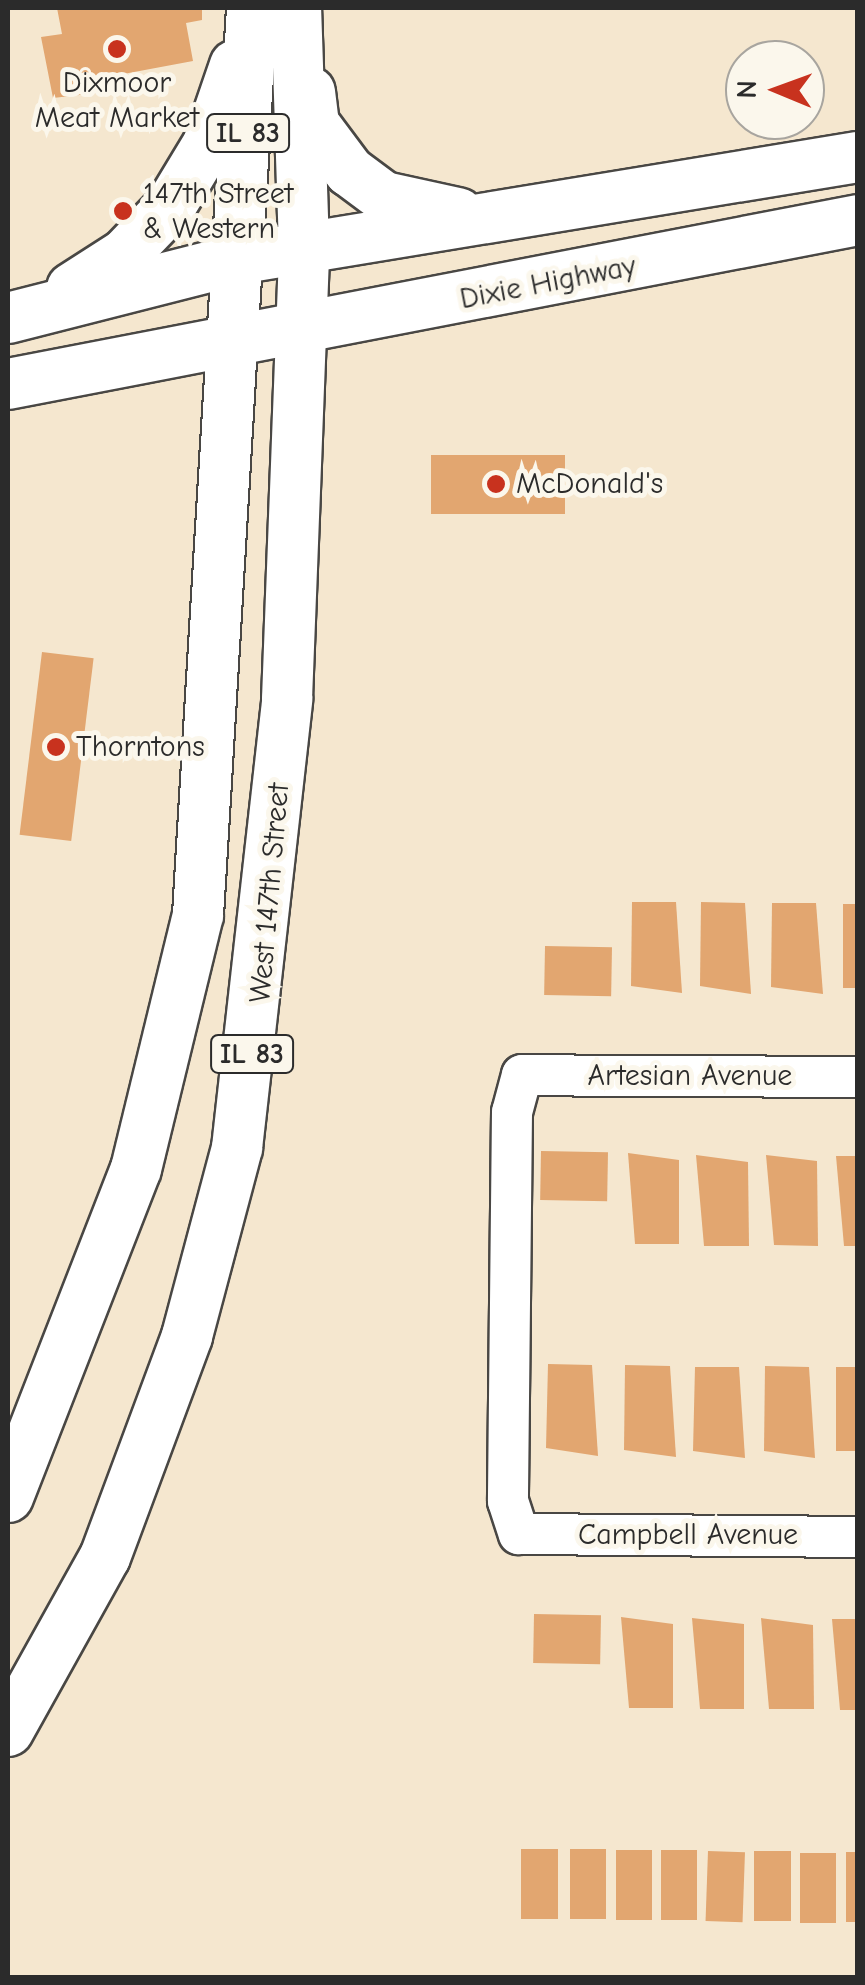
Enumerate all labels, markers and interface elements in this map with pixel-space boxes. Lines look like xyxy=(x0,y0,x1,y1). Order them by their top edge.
marker: Dixmoor Meat Market xyxy=(106,38,128,60)
north arrow xyxy=(725,40,825,140)
place label: Dixmoor Meat Market xyxy=(35,65,199,136)
text: N xyxy=(731,80,763,99)
road number: IL 83 xyxy=(206,110,290,156)
place label: 147th Street & Western xyxy=(143,176,293,246)
marker: 147th Street & Western xyxy=(112,200,134,222)
street label: Dixie Highway xyxy=(457,248,639,318)
place label: McDonald's xyxy=(516,466,663,502)
marker: McDonald's xyxy=(485,473,507,495)
place label: Thorntons xyxy=(76,729,205,765)
marker: Thorntons xyxy=(45,736,67,758)
street label: West 147th Street xyxy=(242,782,298,1004)
road number: IL 83 xyxy=(210,1031,294,1077)
street label: Artesian Avenue xyxy=(588,1058,792,1094)
street label: Campbell Avenue xyxy=(578,1517,798,1553)

